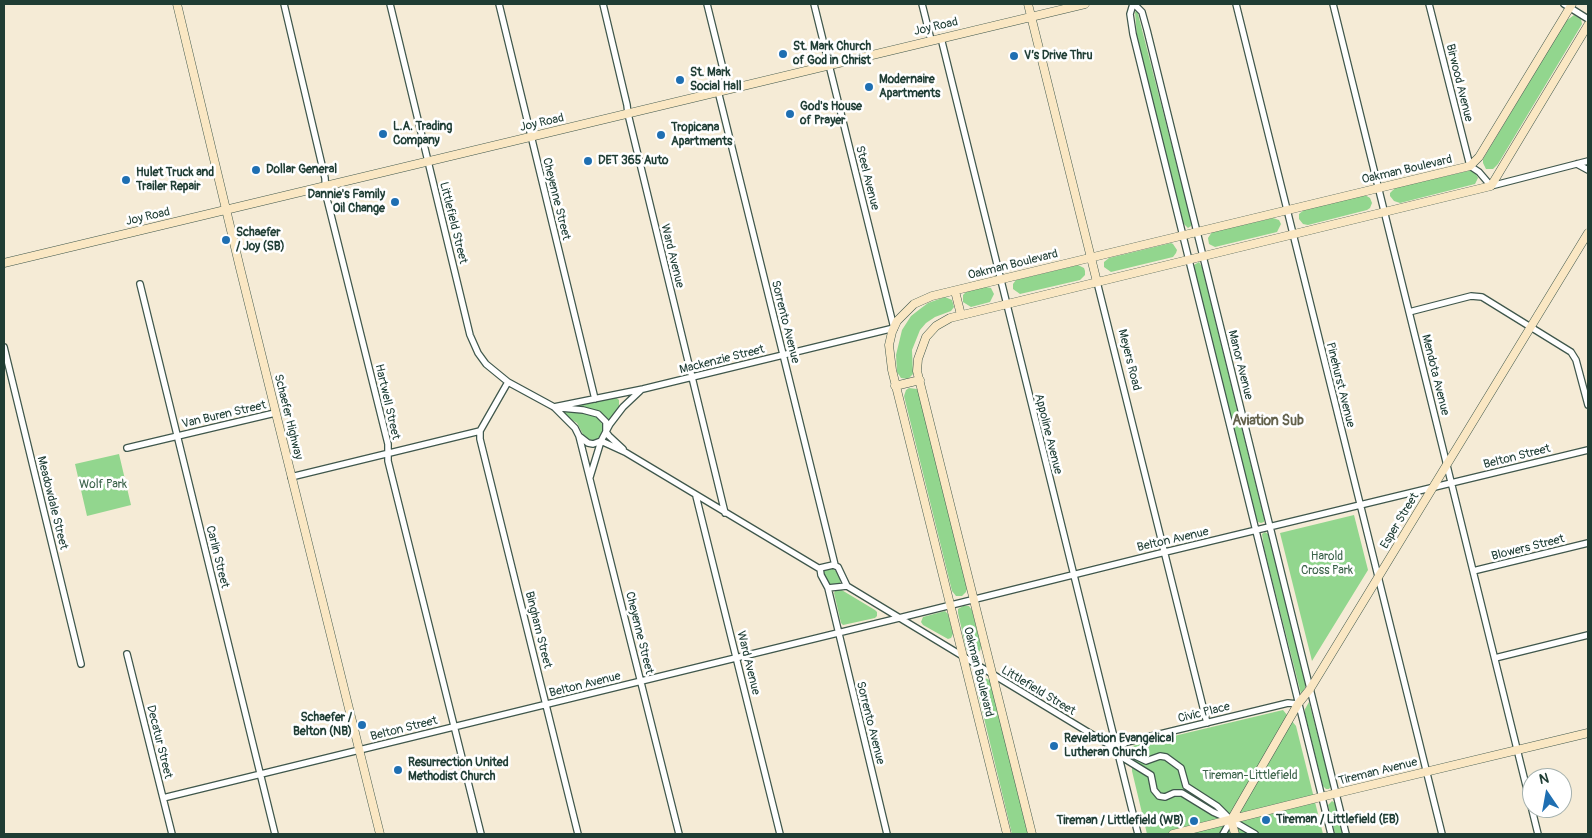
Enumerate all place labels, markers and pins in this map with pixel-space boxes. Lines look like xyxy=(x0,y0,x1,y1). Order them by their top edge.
place label: St. Mark Church of God in Christ xyxy=(793,40,871,68)
marker: St. Mark Church of God in Christ xyxy=(777,48,789,60)
place label: V’s Drive Thru xyxy=(1024,49,1092,63)
marker: V’s Drive Thru xyxy=(1008,50,1020,62)
place label: St. Mark Social Hall xyxy=(690,66,742,94)
place label: Modernaire Apartments xyxy=(879,73,940,101)
marker: St. Mark Social Hall xyxy=(674,74,686,86)
marker: Modernaire Apartments xyxy=(863,81,875,93)
place label: God's House of Prayer xyxy=(800,100,862,128)
marker: God's House of Prayer xyxy=(784,108,796,120)
place label: L.A. Trading Company xyxy=(393,120,452,148)
place label: Tropicana Apartments xyxy=(671,121,732,149)
marker: L.A. Trading Company xyxy=(377,128,389,140)
marker: Tropicana Apartments xyxy=(655,129,667,141)
place label: DET 365 Auto xyxy=(598,154,668,168)
marker: DET 365 Auto xyxy=(582,155,594,167)
place label: Dollar General xyxy=(266,163,337,177)
marker: Dollar General xyxy=(250,164,262,176)
place label: Hulet Truck and Trailer Repair xyxy=(136,166,214,194)
marker: Hulet Truck and Trailer Repair xyxy=(120,174,132,186)
place label: Dannie's Family Oil Change xyxy=(307,188,385,216)
marker: Dannie's Family Oil Change xyxy=(389,196,401,208)
place label: Schaefer / Joy (SB) xyxy=(236,226,285,254)
marker: Schaefer / Joy (SB) xyxy=(220,234,232,246)
place label: Schaefer / Belton (NB) xyxy=(293,711,352,739)
marker: Schaefer / Belton (NB) xyxy=(356,719,368,731)
place label: Revelation Evangelical Lutheran Church xyxy=(1064,732,1174,760)
marker: Revelation Evangelical Lutheran Church xyxy=(1048,740,1060,752)
place label: Resurrection United Methodist Church xyxy=(408,756,509,784)
marker: Resurrection United Methodist Church xyxy=(392,764,404,776)
place label: Tireman / Littlefield (EB) xyxy=(1276,813,1400,827)
place label: Tireman / Littlefield (WB) xyxy=(1056,814,1184,828)
marker: Tireman / Littlefield (EB) xyxy=(1260,814,1272,826)
marker: Tireman / Littlefield (WB) xyxy=(1188,815,1200,827)

